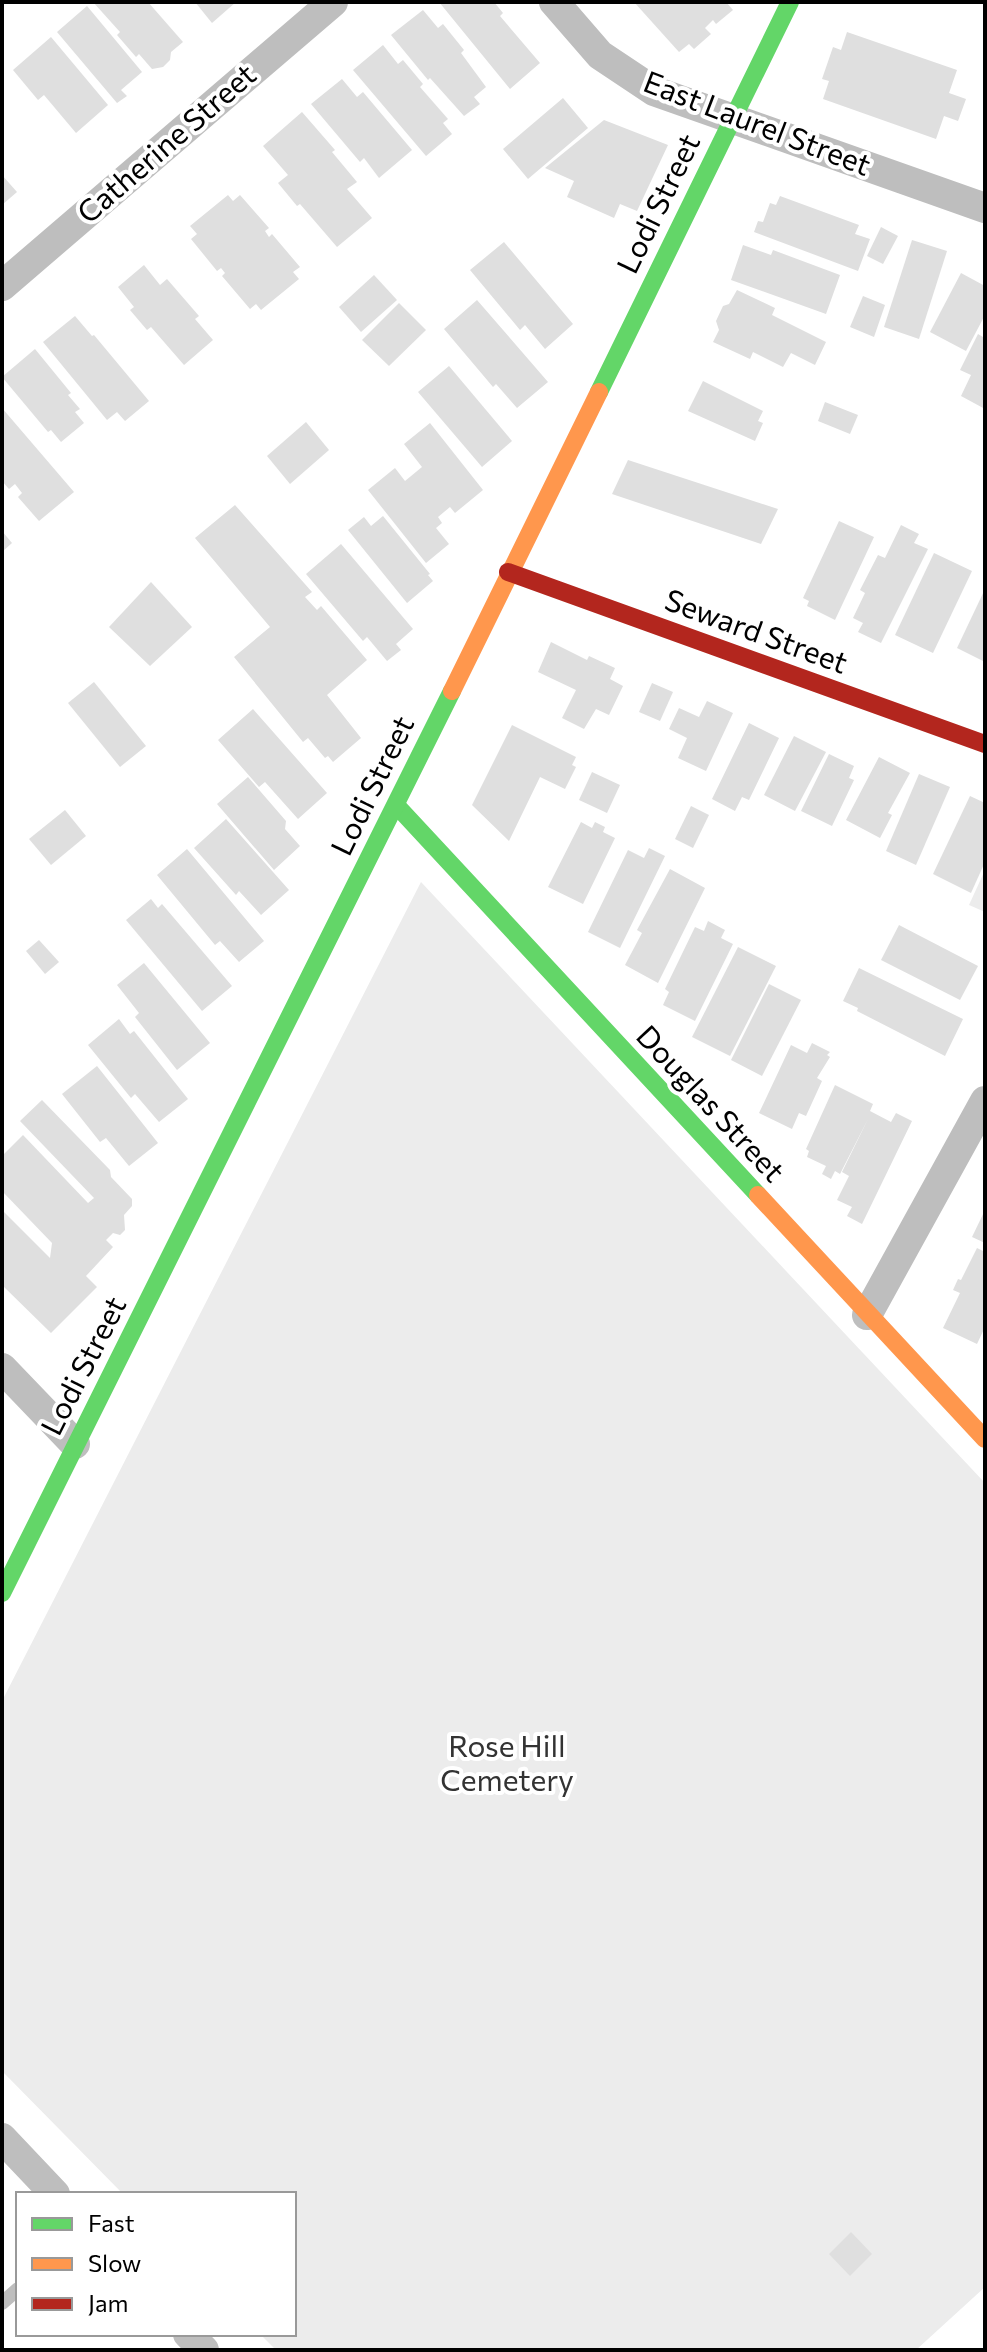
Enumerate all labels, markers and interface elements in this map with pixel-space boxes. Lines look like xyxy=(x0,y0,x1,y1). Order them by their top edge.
street label: Catherine Street xyxy=(68,54,262,230)
street label: East Laurel Street xyxy=(639,61,877,182)
street label: Lodi Street xyxy=(607,127,706,279)
street label: Seward Street xyxy=(660,579,853,680)
street label: Lodi Street xyxy=(321,709,420,861)
street label: Douglas Street xyxy=(630,1016,794,1188)
street label: Lodi Street xyxy=(31,1289,132,1440)
park label: Rose Hill Cemetery xyxy=(440,1726,574,1797)
legend xyxy=(16,2192,296,2336)
text: Fast xyxy=(88,2208,135,2237)
text: Slow xyxy=(88,2248,141,2277)
text: Jam xyxy=(88,2288,128,2317)

